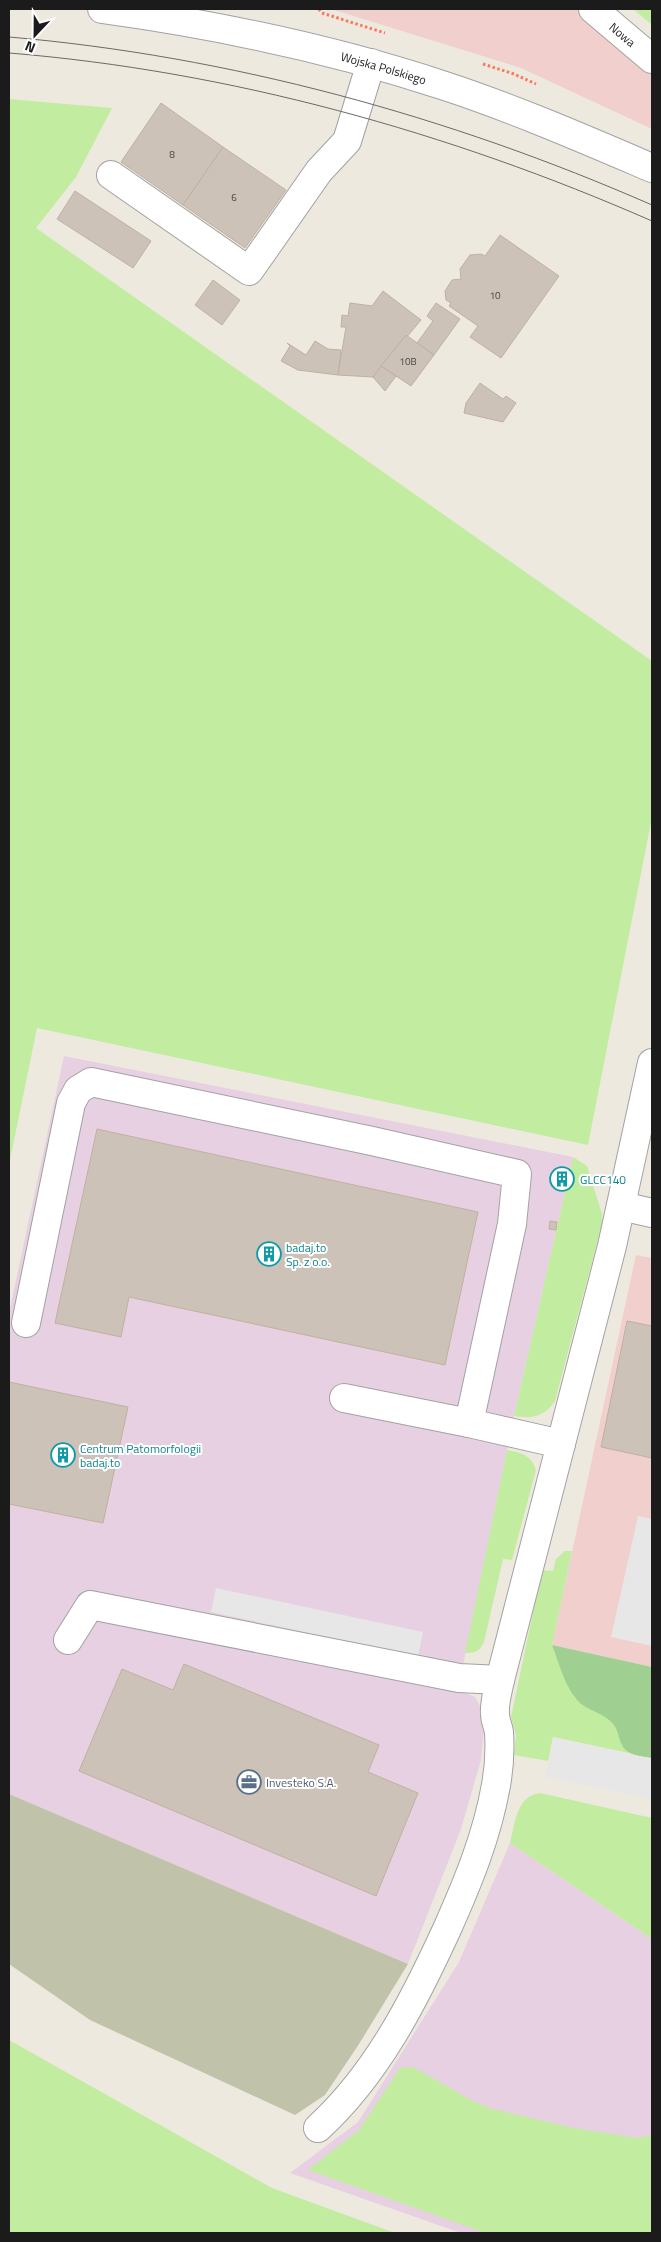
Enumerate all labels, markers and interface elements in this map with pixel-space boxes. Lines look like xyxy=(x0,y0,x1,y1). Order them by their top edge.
north arrow xyxy=(10,10,60,60)
street label: Nowa xyxy=(605,17,640,51)
text: N xyxy=(22,36,38,59)
street label: Wojska Polskiego xyxy=(339,46,429,89)
house number: 8 xyxy=(169,147,175,162)
house number: 6 xyxy=(231,190,237,205)
house number: 10 xyxy=(489,288,501,303)
house number: 10B xyxy=(399,354,417,369)
building icon: GLCC140 xyxy=(549,1166,575,1192)
place label: GLCC140 xyxy=(580,1170,626,1189)
place label: badaj.to Sp. z o.o. xyxy=(286,1238,330,1271)
building icon: badaj.to Sp. z o.o. xyxy=(256,1241,282,1267)
place label: Centrum Patomorfologii badaj.to xyxy=(80,1439,201,1472)
building icon: Centrum Patomorfologii badaj.to xyxy=(50,1442,76,1468)
office icon: Investeko S.A. xyxy=(236,1769,262,1795)
place label: Investeko S.A. xyxy=(266,1773,336,1792)

